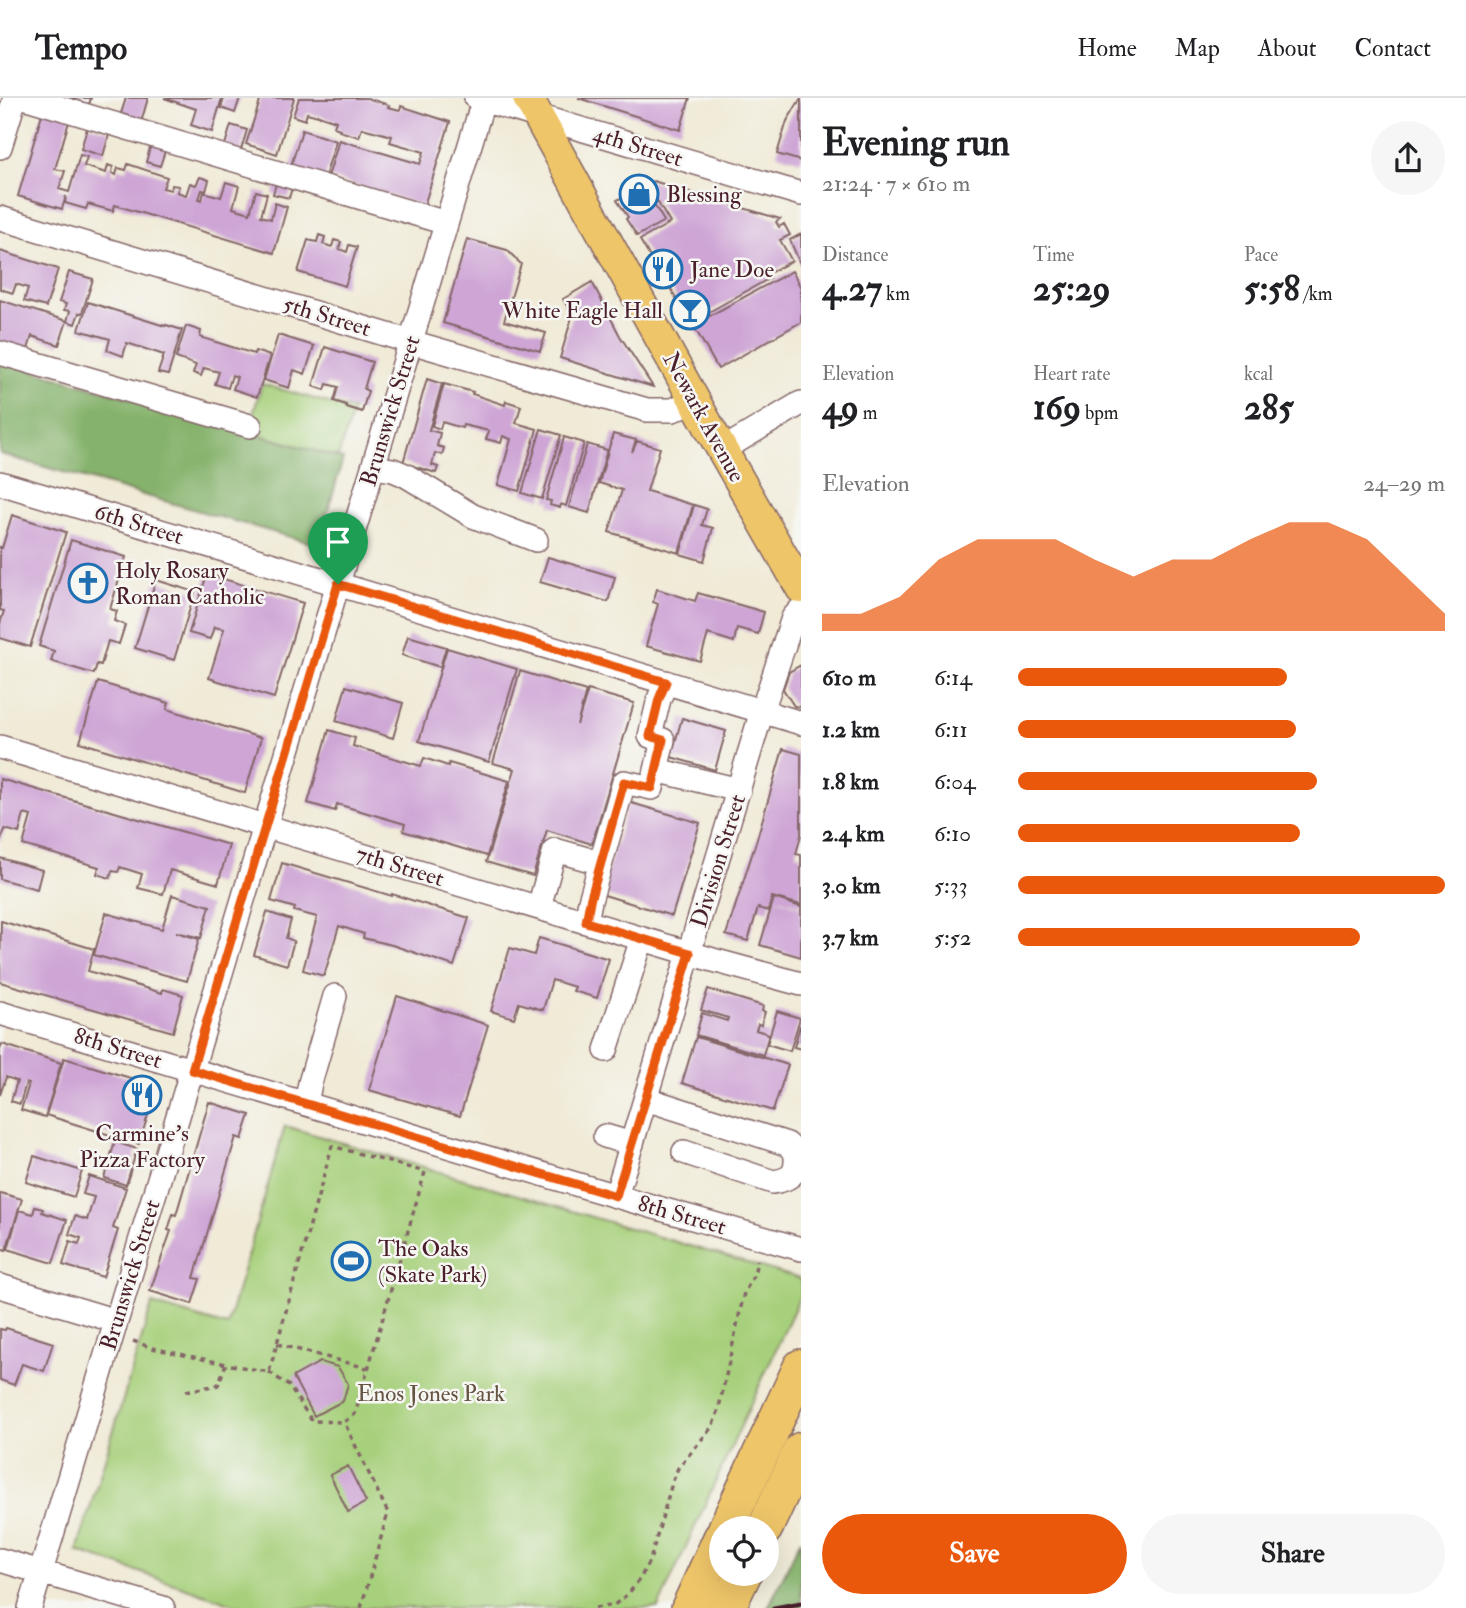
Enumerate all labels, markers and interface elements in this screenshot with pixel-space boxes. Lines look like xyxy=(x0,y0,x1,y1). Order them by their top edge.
text: Tempo xyxy=(35,28,127,69)
text: Home xyxy=(1077,33,1137,64)
text: Map xyxy=(1175,33,1220,64)
text: About xyxy=(1258,33,1317,64)
text: Contact xyxy=(1355,33,1431,64)
street label: 4th Street xyxy=(590,119,686,173)
text: Evening run xyxy=(822,119,1010,167)
button: share xyxy=(1371,121,1445,195)
text: 21:24 · 7 × 610 m xyxy=(822,169,970,198)
shop icon: Blessing xyxy=(618,173,660,215)
place label: Blessing xyxy=(666,180,742,209)
text: Distance xyxy=(822,243,888,267)
text: Time xyxy=(1033,243,1075,267)
text: Pace xyxy=(1244,243,1278,267)
restaurant icon: Jane Doe xyxy=(642,248,684,290)
place label: Jane Doe xyxy=(689,255,774,284)
text: 4.27 xyxy=(822,267,882,311)
text: 25:29 xyxy=(1033,267,1110,311)
text: 5:58 xyxy=(1244,267,1300,311)
text: km xyxy=(882,282,910,306)
text: /km xyxy=(1300,282,1333,306)
street label: 5th Street xyxy=(280,289,374,343)
bar icon: White Eagle Hall xyxy=(669,289,711,331)
place label: White Eagle Hall xyxy=(501,296,663,325)
street label: Brunswick Street xyxy=(353,332,427,490)
street label: Newark Avenue xyxy=(656,347,752,487)
text: Elevation xyxy=(822,362,894,386)
text: Heart rate xyxy=(1033,362,1110,386)
text: kcal xyxy=(1244,362,1273,386)
text: 49 xyxy=(822,386,859,430)
text: 169 xyxy=(1033,386,1081,430)
text: 285 xyxy=(1244,386,1294,430)
text: m xyxy=(859,401,878,425)
text: bpm xyxy=(1081,401,1119,425)
text: Elevation xyxy=(822,469,910,498)
text: 24–29 m xyxy=(1363,469,1445,498)
street label: 6th Street xyxy=(91,497,187,551)
pin xyxy=(308,512,368,584)
icon: arrive xyxy=(319,523,357,561)
place label: Holy Rosary Roman Catholic xyxy=(115,556,264,611)
church icon: Holy Rosary Roman Catholic xyxy=(67,562,109,604)
text: 610 m xyxy=(822,663,876,692)
text: 6:14 xyxy=(934,663,972,692)
text: 1.2 km xyxy=(822,715,880,744)
text: 6:11 xyxy=(934,715,968,744)
text: 1.8 km xyxy=(822,767,879,796)
text: 6:04 xyxy=(934,767,975,796)
street label: Division Street xyxy=(684,791,752,931)
text: 2.4 km xyxy=(822,819,885,848)
text: 6:10 xyxy=(934,819,971,848)
street label: 7th Street xyxy=(353,839,447,893)
text: 3.0 km xyxy=(822,871,881,900)
text: 5:33 xyxy=(934,871,967,900)
text: 3.7 km xyxy=(822,923,879,952)
text: 5:52 xyxy=(934,923,971,952)
street label: 8th Street xyxy=(70,1021,166,1075)
restaurant icon: Carmine's Pizza Factory xyxy=(121,1074,163,1116)
place label: Carmine's Pizza Factory xyxy=(79,1119,206,1174)
street label: 8th Street xyxy=(634,1189,730,1241)
street label: Brunswick Street xyxy=(93,1196,167,1354)
place label: The Oaks (Skate Park) xyxy=(378,1234,487,1289)
sports icon: The Oaks (Skate Park) xyxy=(330,1240,372,1282)
park label: Enos Jones Park xyxy=(357,1379,505,1408)
button: Save xyxy=(822,1514,1127,1594)
button: Share xyxy=(1141,1514,1445,1594)
map controls xyxy=(709,1516,779,1586)
button: locate xyxy=(709,1516,779,1586)

